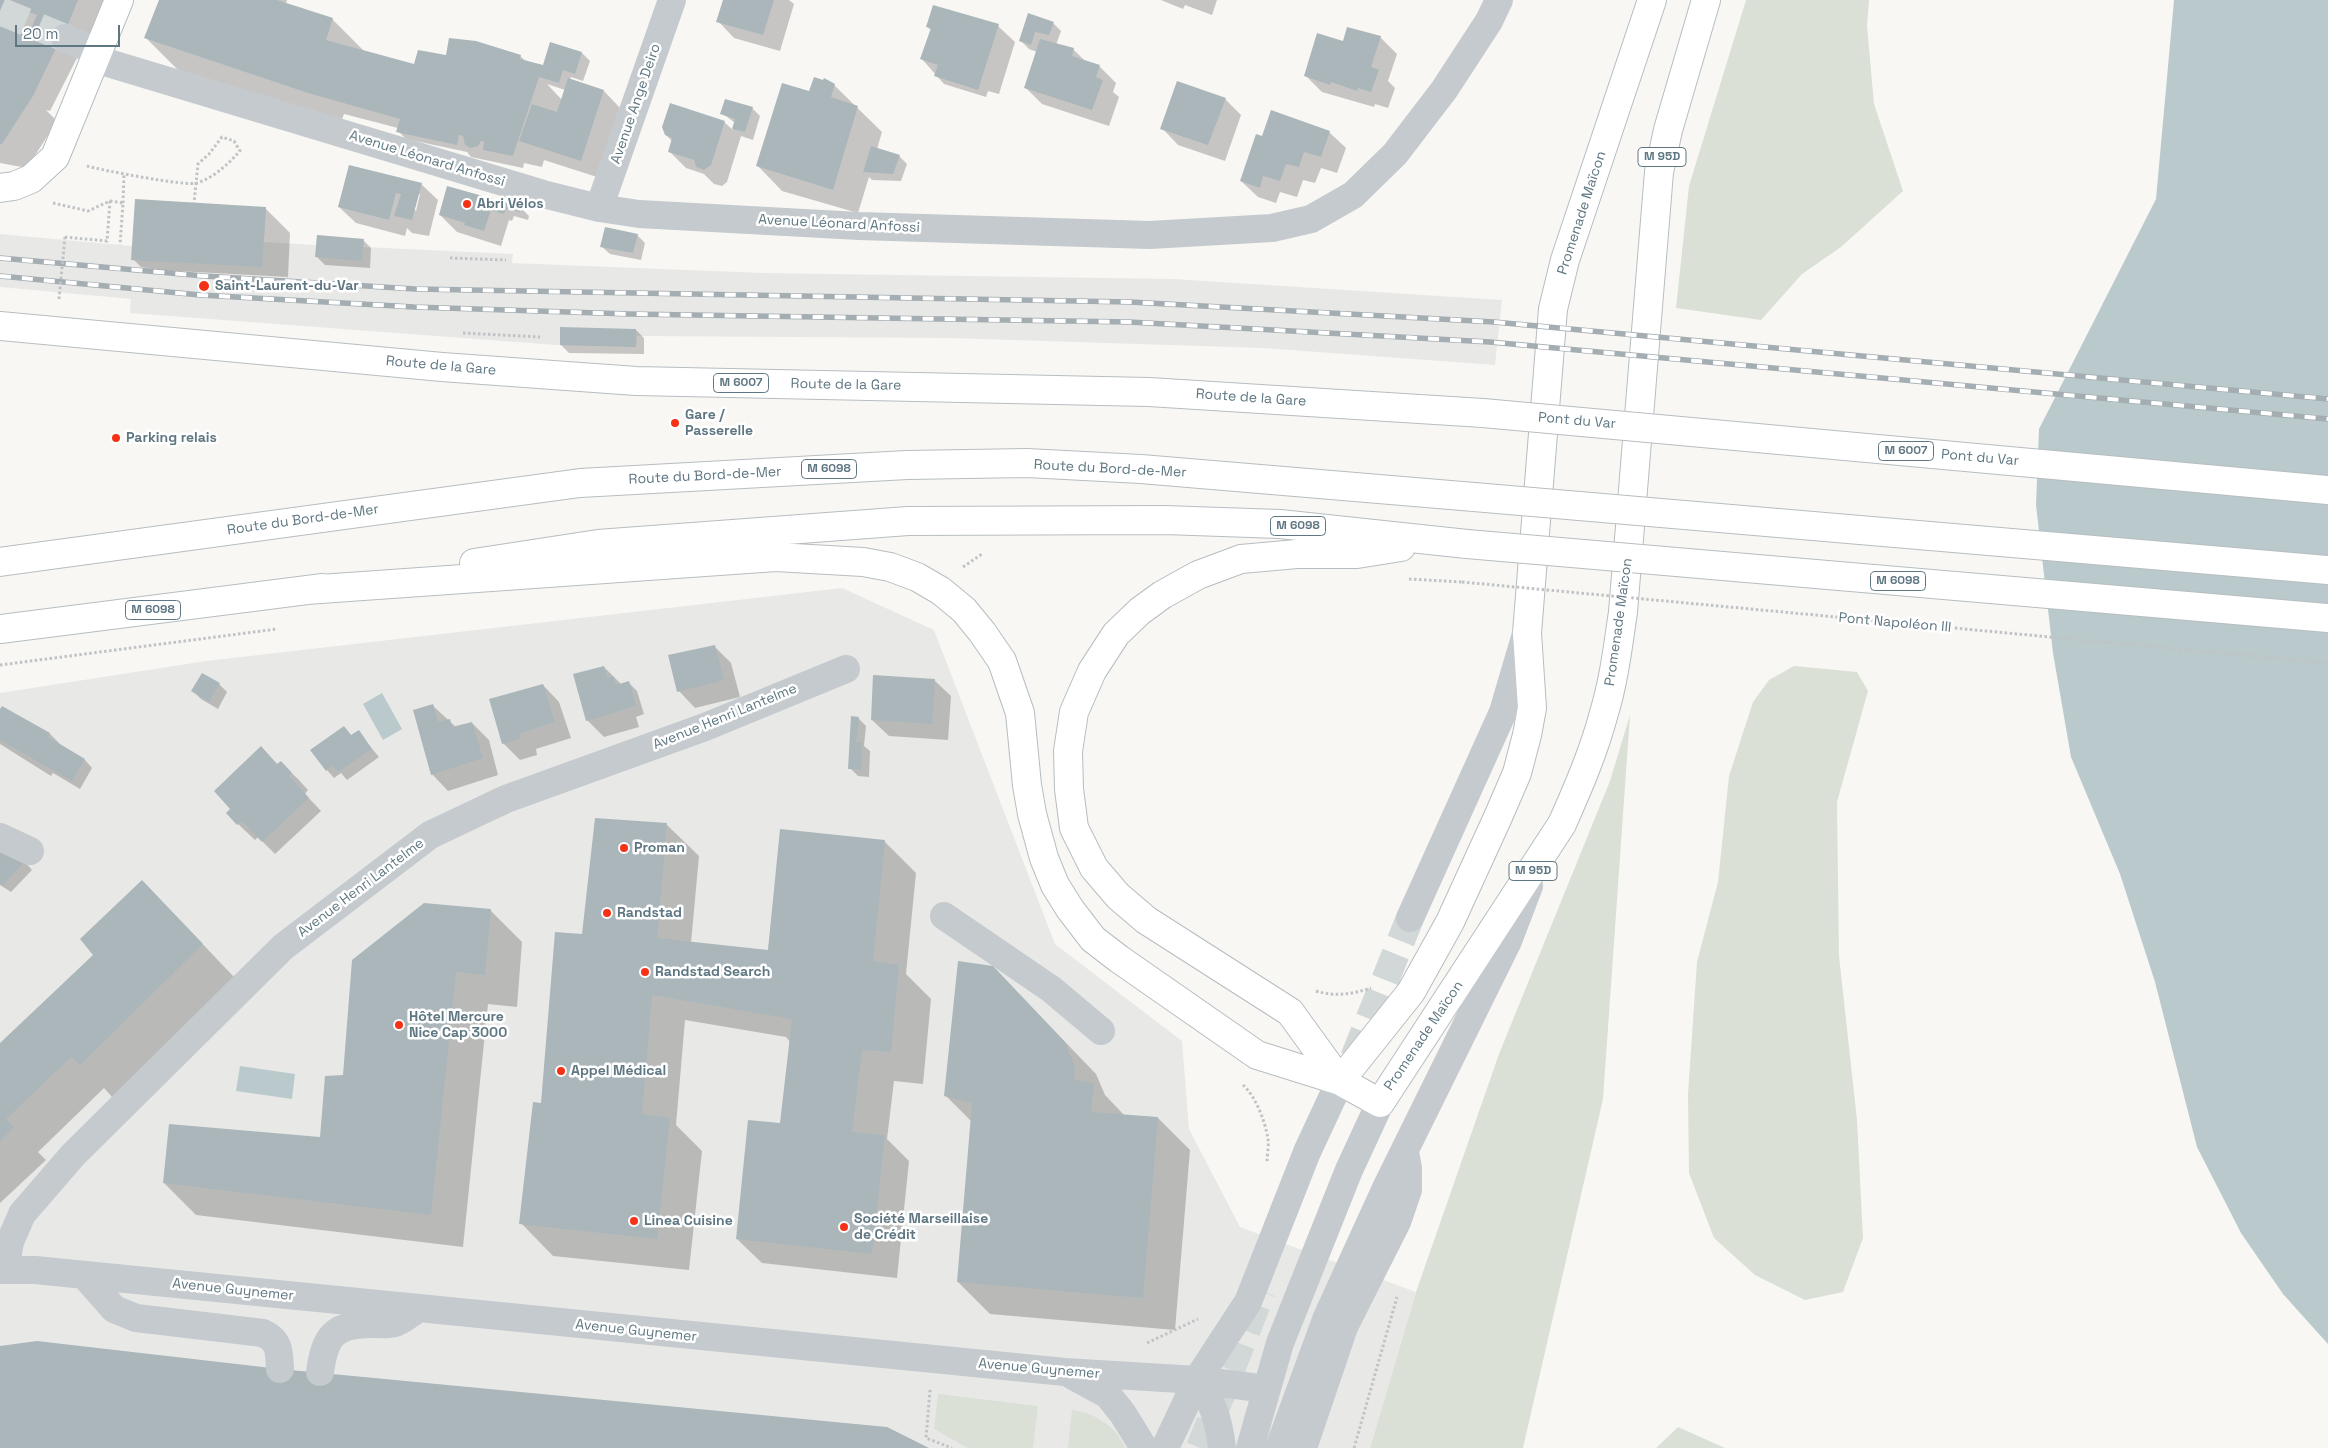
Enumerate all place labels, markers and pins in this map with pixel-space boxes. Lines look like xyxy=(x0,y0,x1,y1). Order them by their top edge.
place label: Abri Vélos xyxy=(477,196,544,212)
marker: Abri Vélos xyxy=(461,198,473,210)
place label: Saint-Laurent-du-Var xyxy=(215,278,359,294)
marker: Saint-Laurent-du-Var xyxy=(197,279,211,293)
place label: Gare / Passerelle xyxy=(685,407,753,440)
marker: Gare / Passerelle xyxy=(669,417,681,429)
place label: Parking relais xyxy=(126,430,217,446)
marker: Parking relais xyxy=(110,432,122,444)
place label: Proman xyxy=(634,840,685,856)
marker: Proman xyxy=(618,842,630,854)
place label: Randstad xyxy=(617,905,682,921)
marker: Randstad xyxy=(601,907,613,919)
place label: Randstad Search xyxy=(655,964,770,980)
marker: Randstad Search xyxy=(639,966,651,978)
place label: Hôtel Mercure Nice Cap 3000 xyxy=(409,1009,507,1042)
marker: Hôtel Mercure Nice Cap 3000 xyxy=(393,1019,405,1031)
place label: Appel Médical xyxy=(571,1063,666,1079)
marker: Appel Médical xyxy=(555,1065,567,1077)
place label: Société Marseillaise de Crédit xyxy=(854,1211,988,1244)
place label: Linea Cuisine xyxy=(644,1213,733,1229)
marker: Linea Cuisine xyxy=(628,1215,640,1227)
marker: Société Marseillaise de Crédit xyxy=(838,1221,850,1233)

